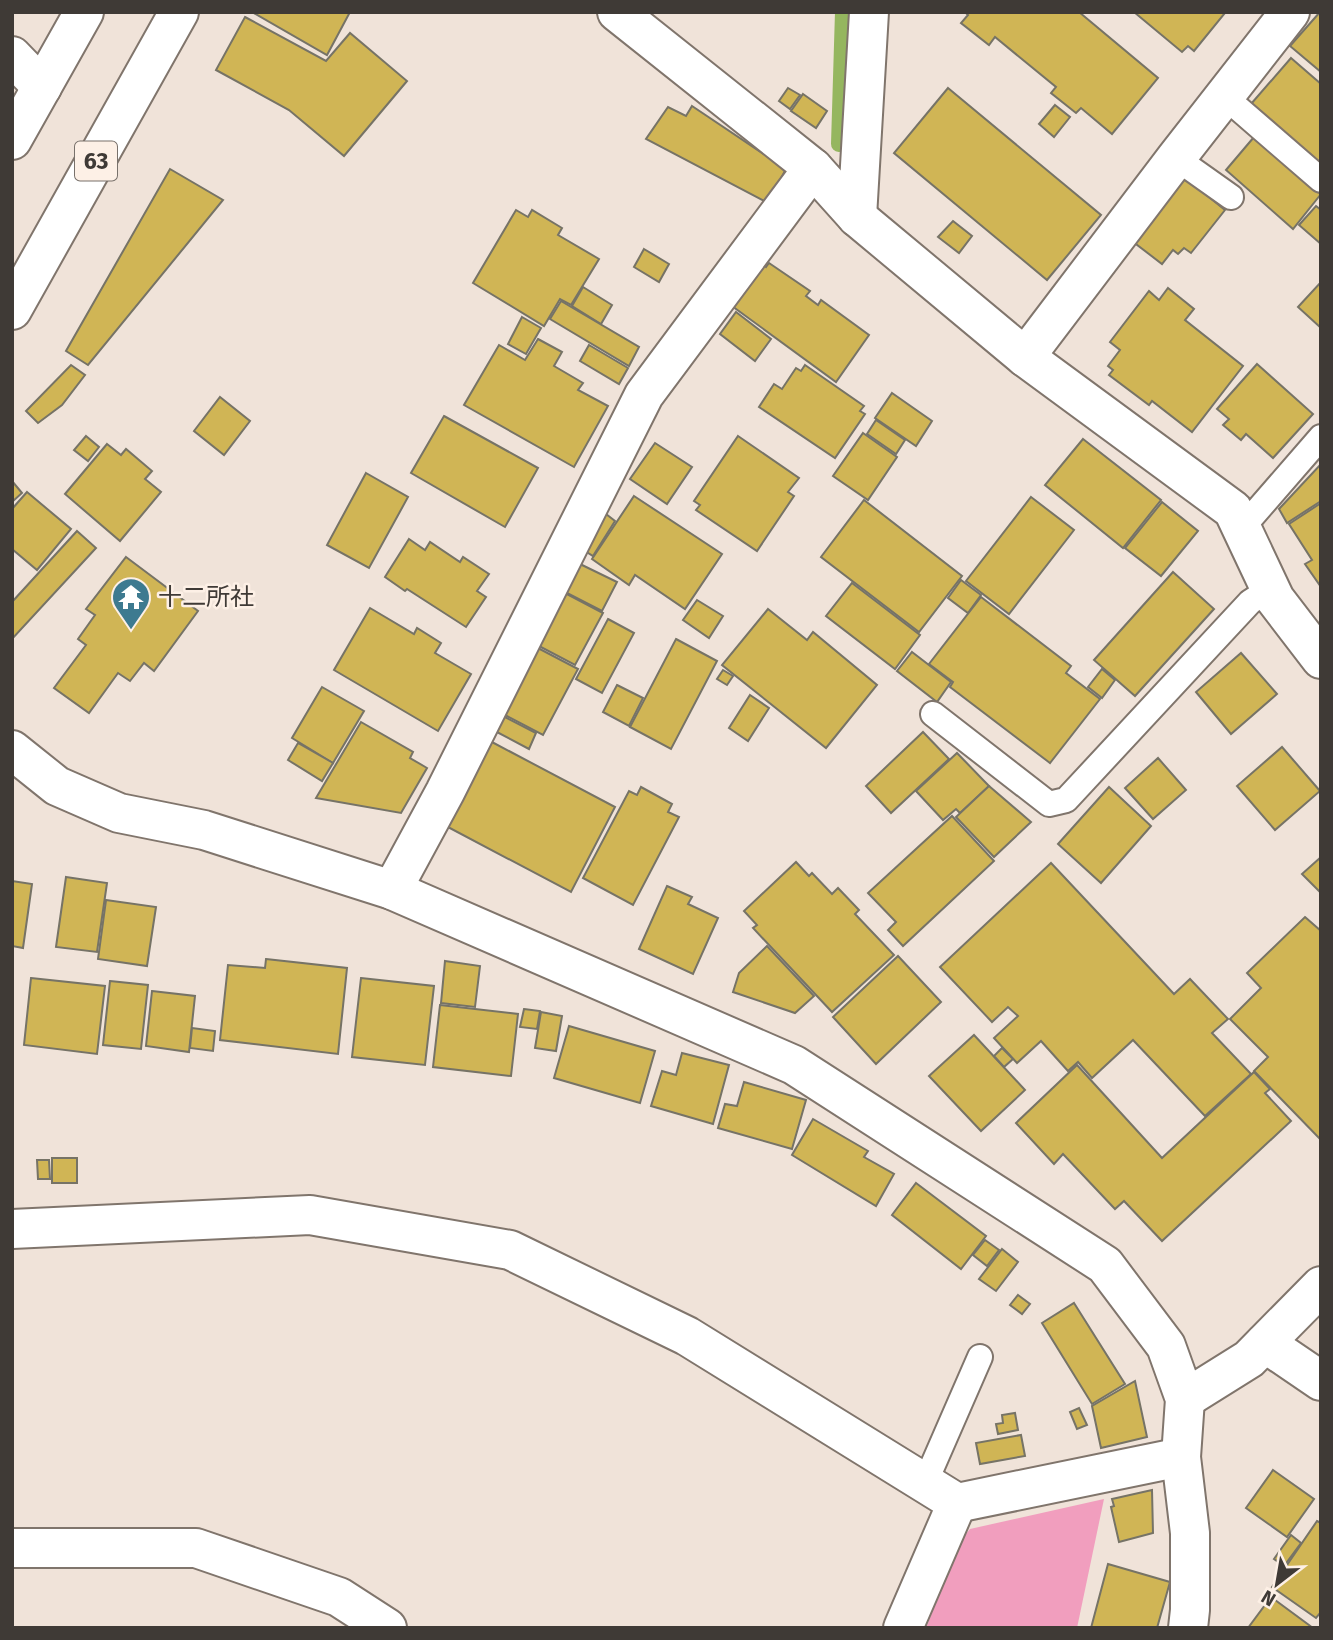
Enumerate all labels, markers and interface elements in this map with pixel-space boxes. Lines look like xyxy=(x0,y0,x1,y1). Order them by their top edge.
road number: 63 xyxy=(75,142,117,180)
temple icon: 十二所社 xyxy=(110,576,152,631)
place label: 十二所社 xyxy=(158,583,254,611)
north arrow xyxy=(1242,1549,1312,1619)
text: N xyxy=(1257,1585,1280,1611)

